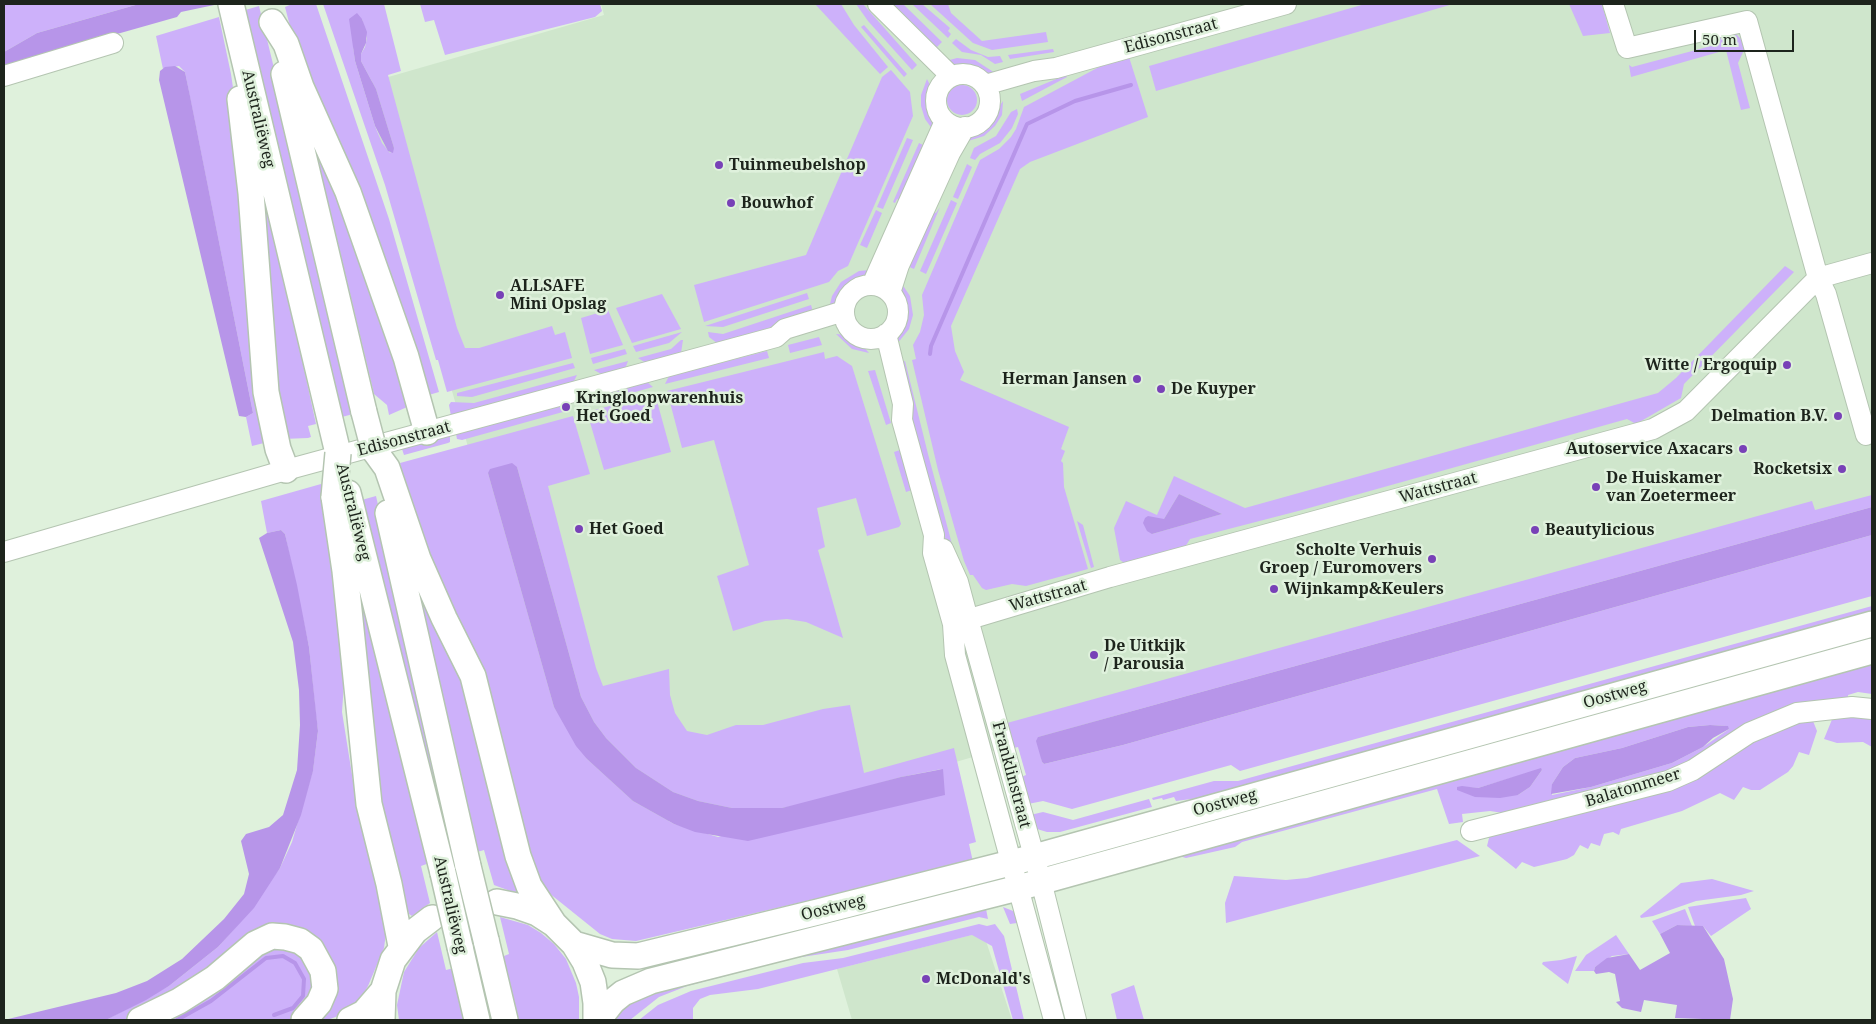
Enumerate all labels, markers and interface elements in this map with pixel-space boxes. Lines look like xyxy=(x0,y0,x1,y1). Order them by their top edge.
street label: Edisonstraat xyxy=(1122,14,1220,58)
scale bar xyxy=(1696,20,1796,52)
text: 50 m xyxy=(1702,29,1737,49)
street label: Australiëweg xyxy=(237,68,279,170)
place label: Tuinmeubelshop xyxy=(729,155,866,175)
marker: Tuinmeubelshop xyxy=(713,159,725,171)
place label: Bouwhof xyxy=(741,193,813,213)
marker: Bouwhof xyxy=(725,197,737,209)
place label: ALLSAFE Mini Opslag xyxy=(510,276,606,314)
marker: ALLSAFE Mini Opslag xyxy=(494,289,506,301)
place label: Witte / Ergoquip xyxy=(1645,355,1777,375)
marker: Witte / Ergoquip xyxy=(1781,359,1793,371)
place label: Herman Jansen xyxy=(1002,369,1127,389)
marker: Herman Jansen xyxy=(1131,373,1143,385)
place label: De Kuyper xyxy=(1171,379,1256,399)
marker: De Kuyper xyxy=(1155,383,1167,395)
place label: Kringloopwarenhuis Het Goed xyxy=(576,388,743,426)
marker: Kringloopwarenhuis Het Goed xyxy=(560,401,572,413)
place label: Delmation B.V. xyxy=(1711,406,1828,426)
marker: Delmation B.V. xyxy=(1832,410,1844,422)
street label: Edisonstraat xyxy=(355,417,453,461)
place label: Autoservice Axacars xyxy=(1566,439,1733,459)
marker: Autoservice Axacars xyxy=(1737,443,1749,455)
place label: Rocketsix xyxy=(1753,459,1832,479)
street label: Australiëweg xyxy=(332,461,374,563)
marker: Rocketsix xyxy=(1836,463,1848,475)
street label: Wattstraat xyxy=(1397,468,1479,508)
place label: De Huiskamer van Zoetermeer xyxy=(1606,468,1736,506)
marker: De Huiskamer van Zoetermeer xyxy=(1590,481,1602,493)
place label: Het Goed xyxy=(589,519,664,539)
place label: Beautylicious xyxy=(1545,520,1654,540)
marker: Het Goed xyxy=(573,523,585,535)
marker: Beautylicious xyxy=(1529,524,1541,536)
place label: Scholte Verhuis Groep / Euromovers xyxy=(1259,540,1422,578)
marker: Scholte Verhuis Groep / Euromovers xyxy=(1426,553,1438,565)
street label: Wattstraat xyxy=(1007,576,1089,616)
place label: Wijnkamp&Keulers xyxy=(1284,579,1444,599)
marker: Wijnkamp&Keulers xyxy=(1268,583,1280,595)
place label: De Uitkijk / Parousia xyxy=(1104,636,1185,674)
marker: De Uitkijk / Parousia xyxy=(1088,649,1100,661)
street label: Oostweg xyxy=(1581,677,1649,713)
street label: Franklinstraat xyxy=(988,720,1034,830)
street label: Balatonmeer xyxy=(1583,764,1683,812)
street label: Oostweg xyxy=(1191,785,1259,821)
street label: Australiëweg xyxy=(429,854,471,956)
street label: Oostweg xyxy=(799,891,867,925)
place label: McDonald's xyxy=(936,969,1030,989)
marker: McDonald's xyxy=(920,973,932,985)

